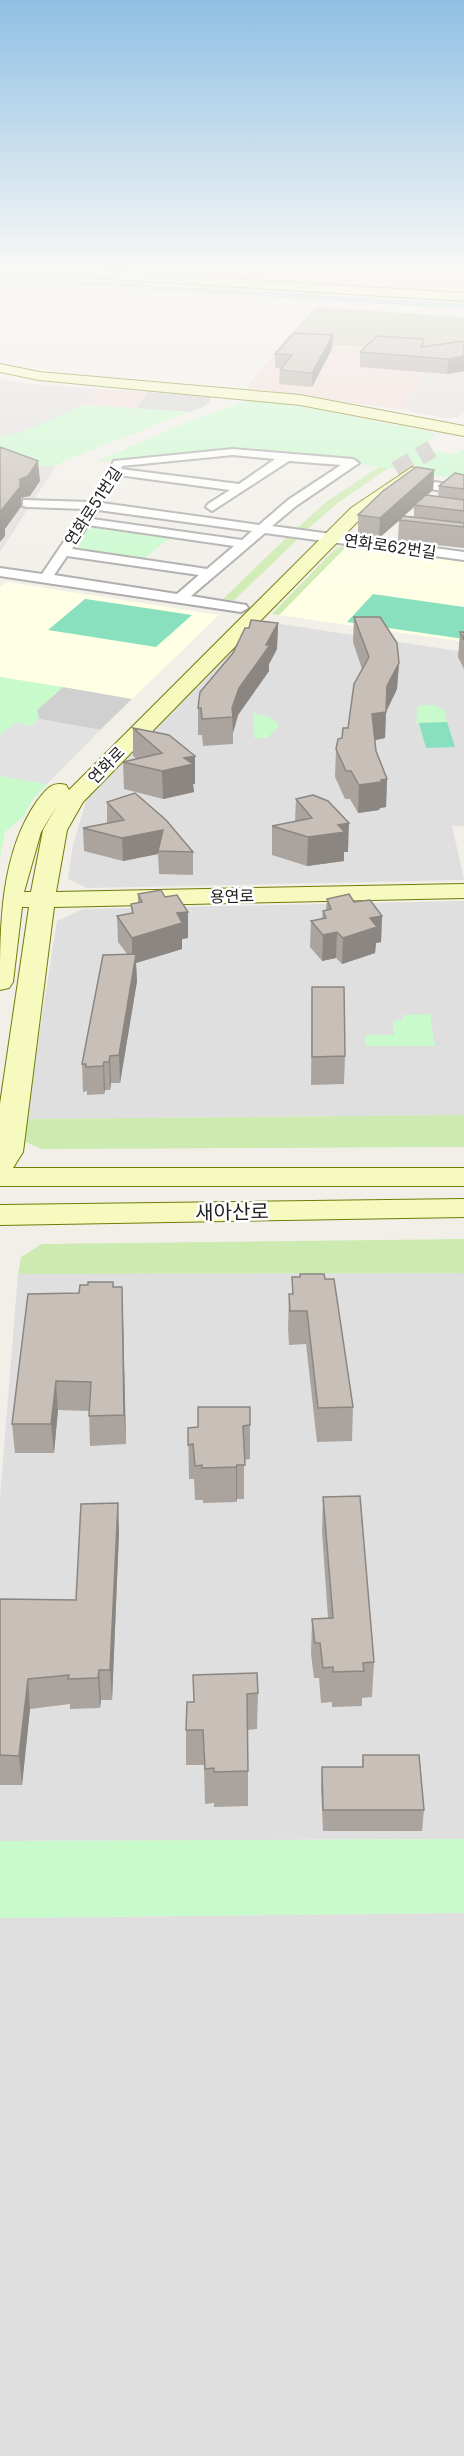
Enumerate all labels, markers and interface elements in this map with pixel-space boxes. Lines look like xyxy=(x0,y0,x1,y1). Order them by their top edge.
street label: 연화로51번길 xyxy=(60,463,126,549)
street label: 연화로62번길 xyxy=(342,530,438,562)
street label: 연화로 xyxy=(83,742,129,788)
street label: 용연로 xyxy=(210,886,255,906)
street label: 새아산로 xyxy=(195,1199,269,1225)

